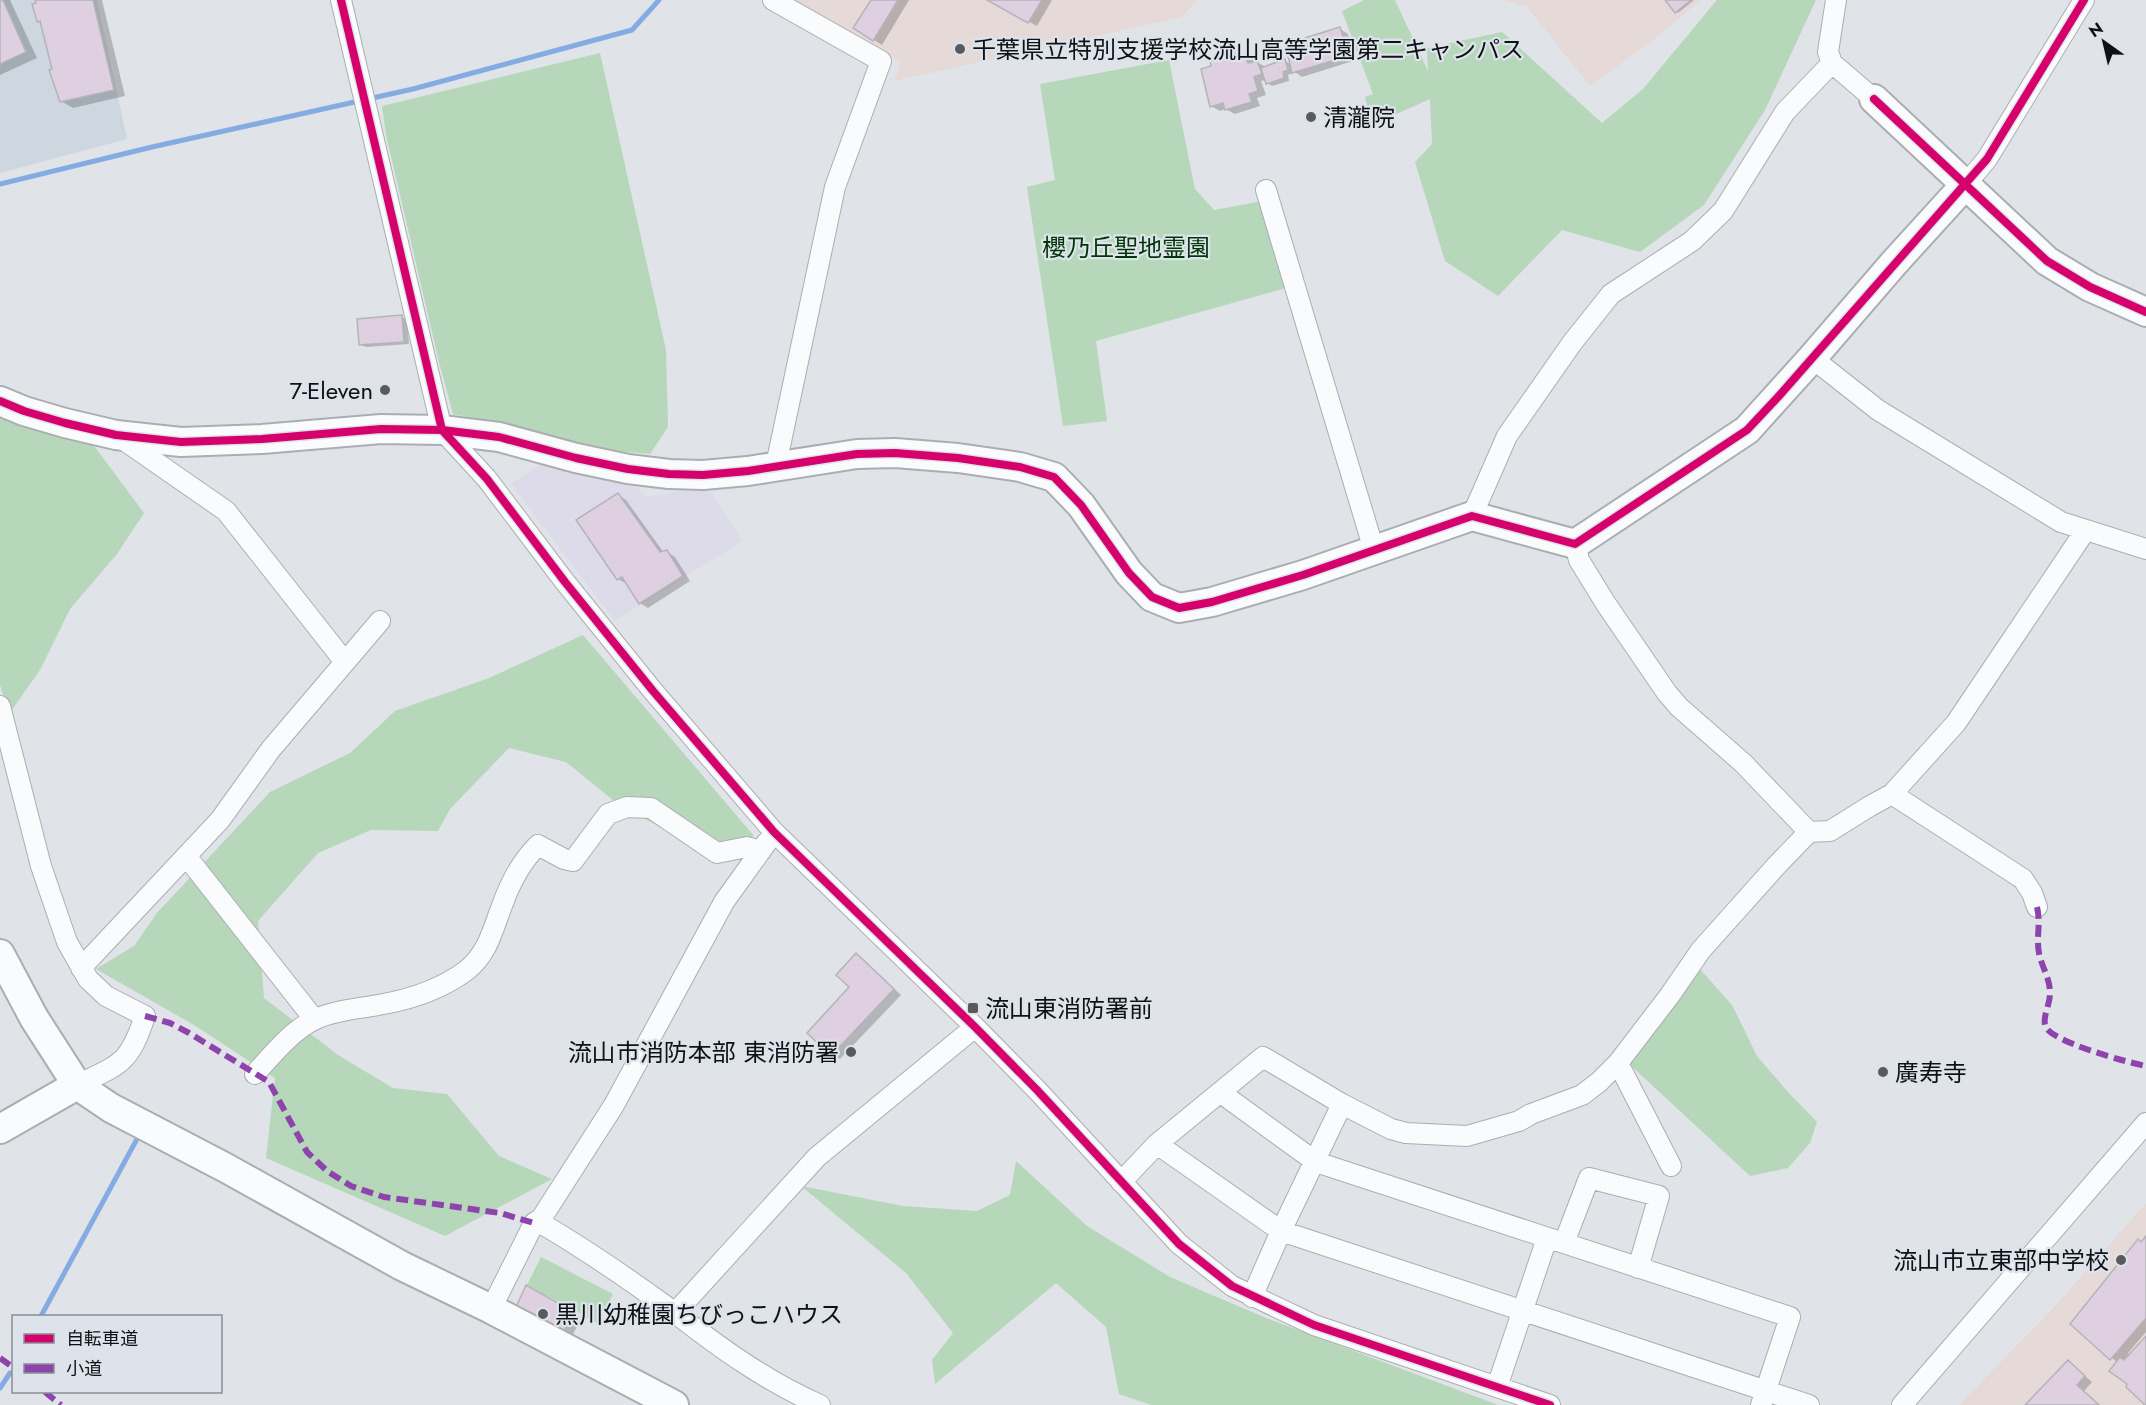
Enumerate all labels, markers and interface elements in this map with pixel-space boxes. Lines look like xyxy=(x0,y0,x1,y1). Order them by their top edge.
north arrow xyxy=(2074,12,2134,72)
text: N xyxy=(2084,17,2108,43)
place label: 千葉県立特別支援学校流山高等学園第二キャンパス xyxy=(972,32,1524,67)
marker: 千葉県立特別支援学校流山高等学園第二キャンパス xyxy=(953,42,967,56)
place label: 清瀧院 xyxy=(1323,100,1395,135)
marker: 清瀧院 xyxy=(1304,110,1318,124)
park label: 櫻乃丘聖地霊園 xyxy=(1042,230,1210,265)
place label: 7-Eleven xyxy=(289,373,373,408)
marker: 7-Eleven xyxy=(378,383,392,397)
place label: 流山東消防署前 xyxy=(985,991,1153,1026)
marker: 流山東消防署前 xyxy=(966,1001,980,1015)
place label: 流山市消防本部 東消防署 xyxy=(568,1035,839,1070)
marker: 流山市消防本部 東消防署 xyxy=(844,1045,858,1059)
place label: 廣寿寺 xyxy=(1895,1055,1967,1090)
marker: 廣寿寺 xyxy=(1876,1065,1890,1079)
place label: 流山市立東部中学校 xyxy=(1893,1243,2109,1278)
marker: 流山市立東部中学校 xyxy=(2114,1253,2128,1267)
place label: 黒川幼稚園ちびっこハウス xyxy=(555,1297,843,1332)
marker: 黒川幼稚園ちびっこハウス xyxy=(536,1307,550,1321)
legend xyxy=(12,1315,222,1393)
text: 自転車道 xyxy=(66,1326,138,1352)
text: 小道 xyxy=(66,1356,102,1382)

